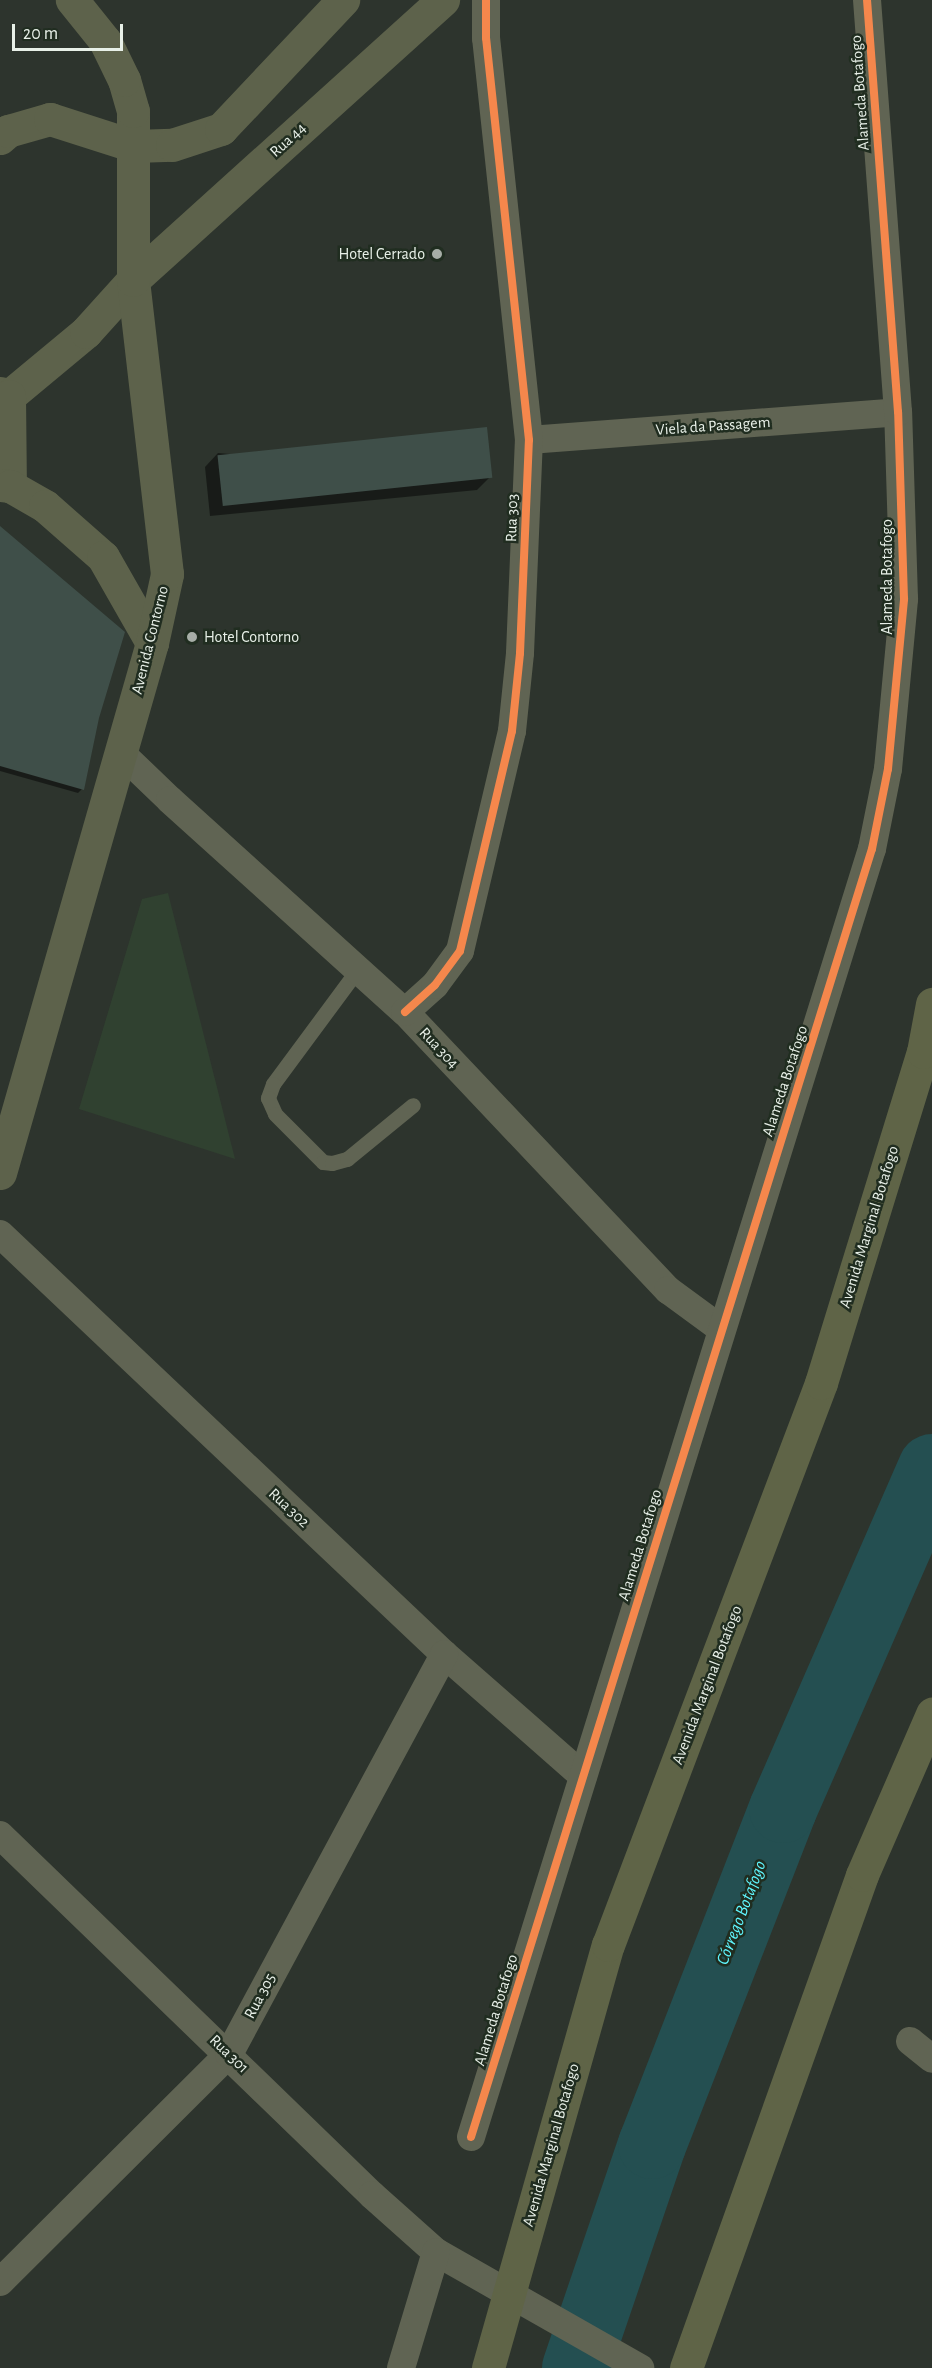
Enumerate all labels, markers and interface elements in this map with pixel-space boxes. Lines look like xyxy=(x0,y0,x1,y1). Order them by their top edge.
scale bar xyxy=(15,12,126,50)
text: 20 m xyxy=(23,25,58,43)
street label: Alameda Botafogo xyxy=(846,35,874,151)
street label: Rua 44 xyxy=(266,119,310,161)
place label: Hotel Cerrado xyxy=(339,244,425,264)
marker: Hotel Cerrado xyxy=(430,247,444,261)
street label: Viela da Passagem xyxy=(655,412,771,440)
street label: Rua 303 xyxy=(502,493,522,543)
street label: Alameda Botafogo xyxy=(877,519,897,635)
street label: Avenida Contorno xyxy=(127,584,173,696)
place label: Hotel Contorno xyxy=(204,627,299,647)
marker: Hotel Contorno xyxy=(185,630,199,644)
street label: Rua 304 xyxy=(415,1023,463,1073)
street label: Alameda Botafogo xyxy=(758,1023,812,1139)
street label: Avenida Marginal Botafogo xyxy=(835,1143,903,1311)
street label: Rua 302 xyxy=(265,1484,313,1532)
street label: Alameda Botafogo xyxy=(614,1487,666,1603)
street label: Avenida Marginal Botafogo xyxy=(668,1603,746,1767)
water label: Córrego Botafogo xyxy=(712,1858,772,1968)
street label: Alameda Botafogo xyxy=(470,1952,522,2068)
street label: Rua 305 xyxy=(240,1970,280,2022)
street label: Rua 301 xyxy=(205,2031,253,2077)
street label: Avenida Marginal Botafogo xyxy=(519,2061,583,2229)

